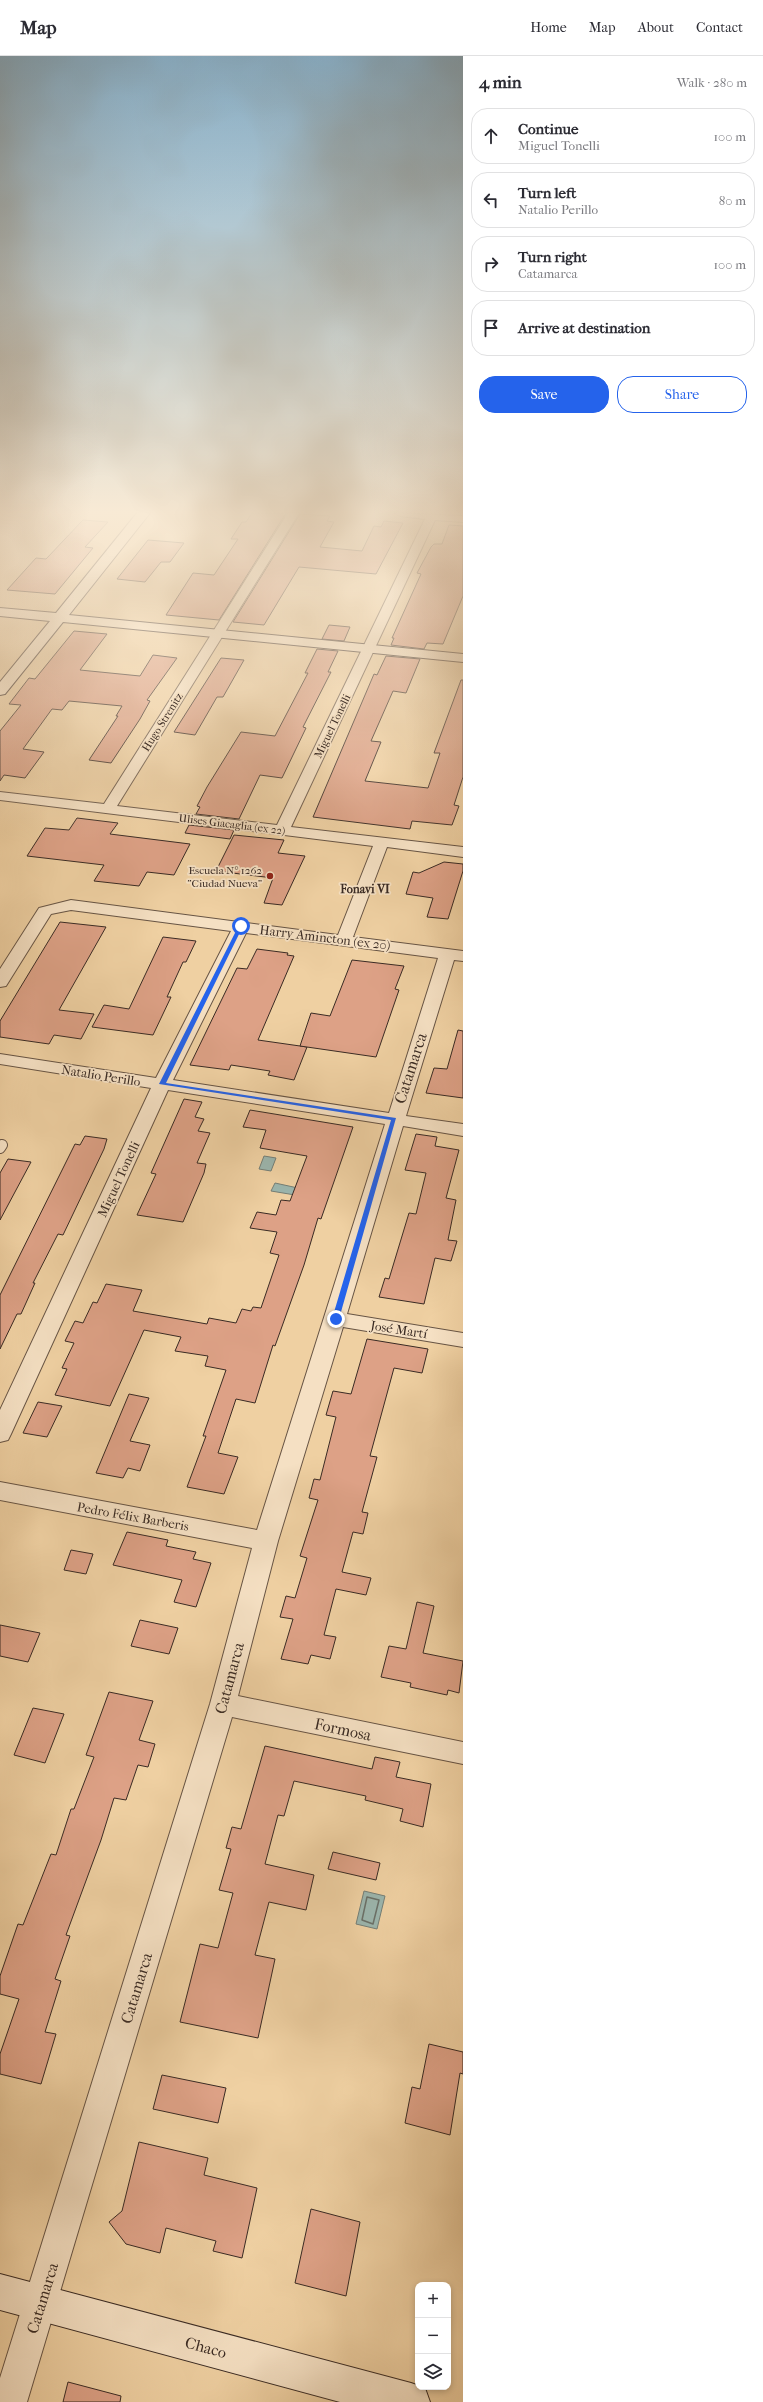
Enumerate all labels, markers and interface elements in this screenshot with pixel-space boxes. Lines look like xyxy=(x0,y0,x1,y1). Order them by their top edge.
text: Map xyxy=(20,17,56,39)
text: Home xyxy=(530,19,567,36)
text: Map xyxy=(589,19,616,36)
text: About xyxy=(638,19,674,36)
text: Contact xyxy=(696,19,743,36)
text: 4 min xyxy=(479,72,522,92)
text: Walk · 280 m xyxy=(677,75,747,90)
text: Continue xyxy=(518,120,578,138)
icon: ahead xyxy=(480,125,502,147)
text: 100 m xyxy=(713,129,746,144)
text: Miguel Tonelli xyxy=(518,138,600,153)
text: Turn left xyxy=(518,184,576,202)
icon: left xyxy=(480,189,502,211)
text: 80 m xyxy=(719,193,746,208)
text: Natalio Perillo xyxy=(518,202,598,217)
text: Turn right xyxy=(518,248,587,266)
icon: right xyxy=(480,253,502,275)
text: 100 m xyxy=(713,257,746,272)
text: Catamarca xyxy=(518,266,577,281)
icon: arrive xyxy=(480,317,502,339)
text: Arrive at destination xyxy=(518,319,650,337)
button: Save xyxy=(479,376,609,413)
button: Share xyxy=(617,376,747,413)
street label: Hugo Strenitz xyxy=(139,690,186,754)
street label: Miguel Tonelli xyxy=(311,692,354,760)
street label: Ulises Giacaglia (ex 22) xyxy=(178,812,286,837)
place label: Escuela N° 1262 "Ciudad Nueva" xyxy=(187,864,262,890)
marker: Escuela N° 1262 "Ciudad Nueva" xyxy=(265,871,275,881)
district label: Fonavi VI xyxy=(339,882,390,896)
route start xyxy=(232,917,250,935)
street label: Harry Amincton (ex 20) xyxy=(259,922,391,953)
street label: Catamarca xyxy=(390,1030,431,1106)
street label: Natalio Perillo xyxy=(60,1062,142,1089)
street label: Miguel Tonelli xyxy=(94,1139,143,1219)
route end xyxy=(327,1310,345,1328)
street label: José Martí xyxy=(369,1317,429,1341)
street label: Pedro Félix Barberis xyxy=(76,1499,190,1534)
street label: Catamarca xyxy=(211,1640,248,1716)
street label: Formosa xyxy=(313,1714,374,1745)
street label: Catamarca xyxy=(117,1950,156,2026)
street label: Catamarca xyxy=(23,2260,62,2336)
map controls xyxy=(415,2282,451,2390)
button: + xyxy=(415,2282,451,2318)
button: − xyxy=(415,2318,451,2354)
street label: Chaco xyxy=(183,2333,229,2362)
button: layers xyxy=(415,2354,451,2390)

